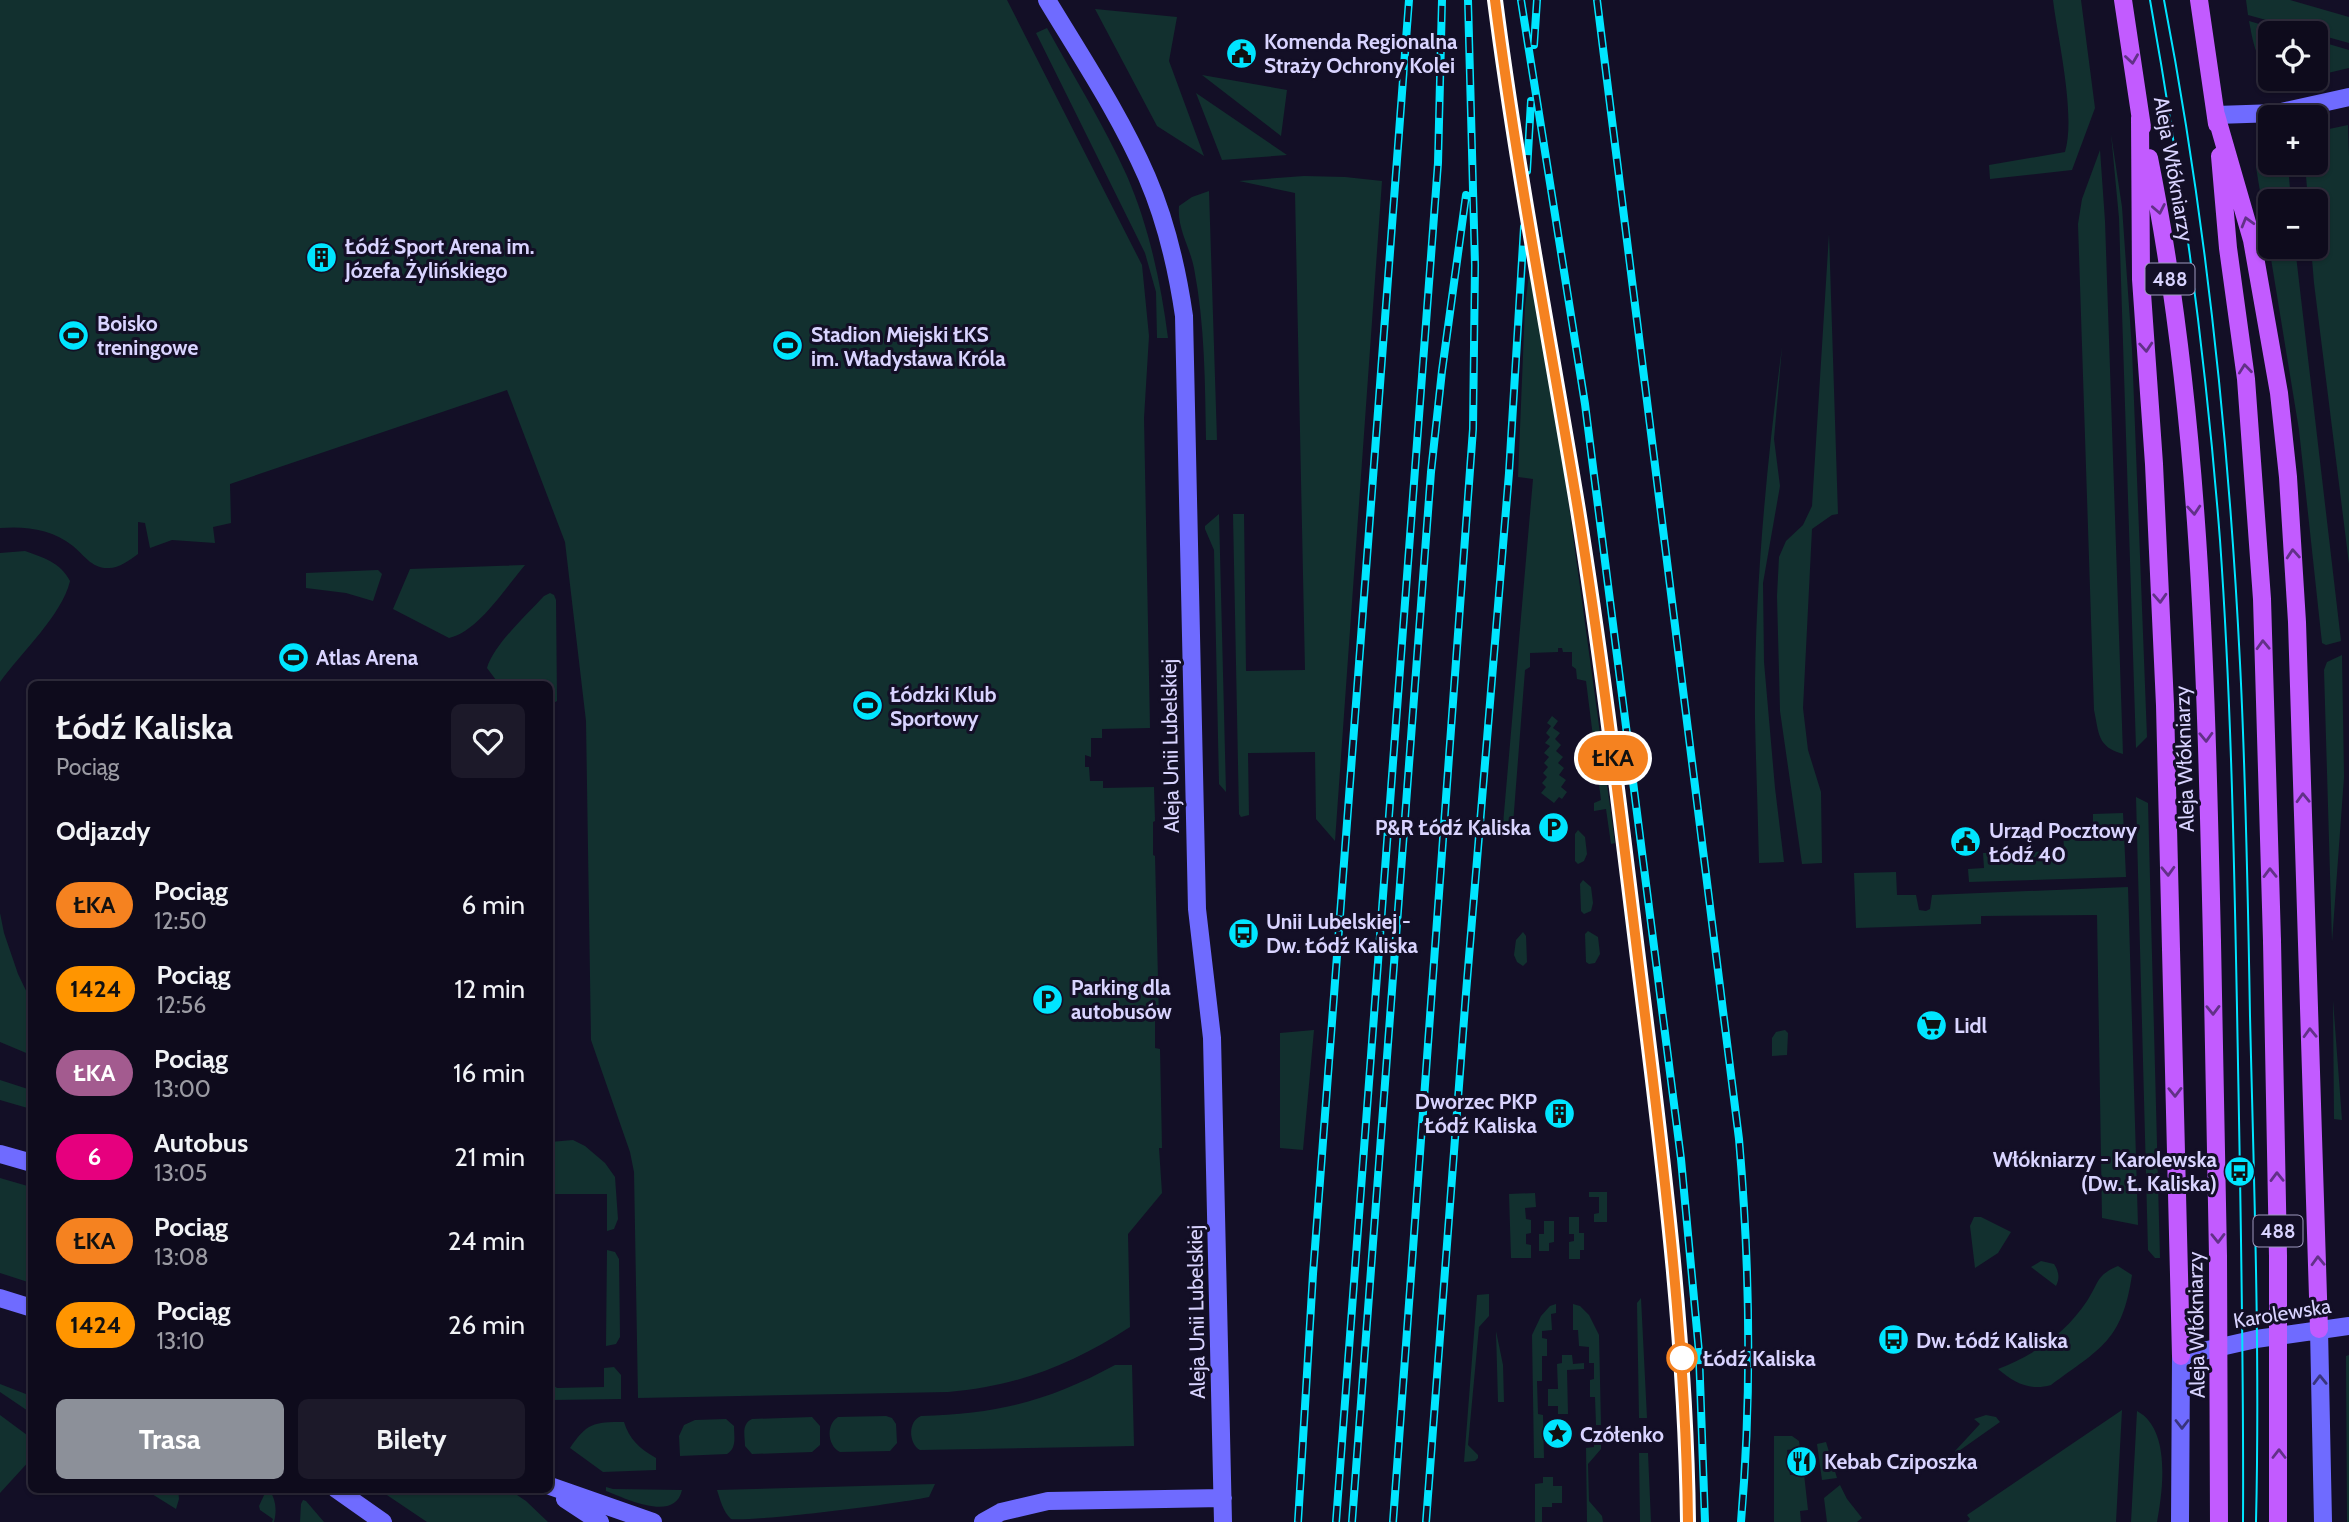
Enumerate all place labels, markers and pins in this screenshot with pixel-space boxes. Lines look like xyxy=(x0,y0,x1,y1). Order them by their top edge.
place label: Komenda Regionalna Straży Ochrony Kolei xyxy=(1264,29,1458,78)
public building icon: Komenda Regionalna Straży Ochrony Kolei xyxy=(1224,36,1258,70)
place label: Łódź Sport Arena im. Józefa Żylińskiego xyxy=(344,234,534,283)
building icon: Łódź Sport Arena im. Józefa Żylińskiego xyxy=(305,241,339,275)
place label: Boisko treningowe xyxy=(97,311,198,360)
sports icon: Boisko treningowe xyxy=(57,318,91,352)
place label: Stadion Miejski ŁKS im. Władysława Króla xyxy=(811,322,1006,371)
sports icon: Stadion Miejski ŁKS im. Władysława Króla xyxy=(771,329,805,363)
sports icon: Atlas Arena xyxy=(276,640,310,674)
place label: Atlas Arena xyxy=(316,645,419,670)
place label: Łódzki Klub Sportowy xyxy=(890,682,997,731)
sports icon: Łódzki Klub Sportowy xyxy=(850,689,884,723)
parking icon: P&R Łódź Kaliska xyxy=(1537,810,1571,844)
place label: P&R Łódź Kaliska xyxy=(1375,815,1532,840)
place label: Urząd Pocztowy Łódź 40 xyxy=(1989,818,2138,867)
public building icon: Urząd Pocztowy Łódź 40 xyxy=(1949,825,1983,859)
place label: Unii Lubelskiej - Dw. Łódź Kaliska xyxy=(1266,909,1419,958)
bus stop icon: Unii Lubelskiej - Dw. Łódź Kaliska xyxy=(1226,916,1260,950)
place label: Parking dla autobusów xyxy=(1071,975,1172,1024)
parking icon: Parking dla autobusów xyxy=(1031,982,1065,1016)
supermarket icon: Lidl xyxy=(1914,1008,1948,1042)
place label: Lidl xyxy=(1954,1013,1988,1038)
place label: Dworzec PKP Łódź Kaliska xyxy=(1415,1089,1538,1138)
building icon: Dworzec PKP Łódź Kaliska xyxy=(1543,1096,1577,1130)
place label: Włókniarzy - Karolewska (Dw. Ł. Kaliska) xyxy=(1993,1147,2218,1196)
bus stop icon: Włókniarzy - Karolewska (Dw. Ł. Kaliska) xyxy=(2223,1154,2257,1188)
bus stop icon: Dw. Łódź Kaliska xyxy=(1876,1323,1910,1357)
place label: Dw. Łódź Kaliska xyxy=(1916,1328,2069,1353)
marker: Łódź Kaliska xyxy=(1667,1343,1697,1373)
place label: Łódź Kaliska xyxy=(1703,1346,1816,1371)
place icon: Czółenko xyxy=(1540,1417,1574,1451)
place label: Czółenko xyxy=(1580,1422,1664,1447)
restaurant icon: Kebab Cziposzka xyxy=(1784,1444,1818,1478)
place label: Kebab Cziposzka xyxy=(1824,1449,1978,1474)

